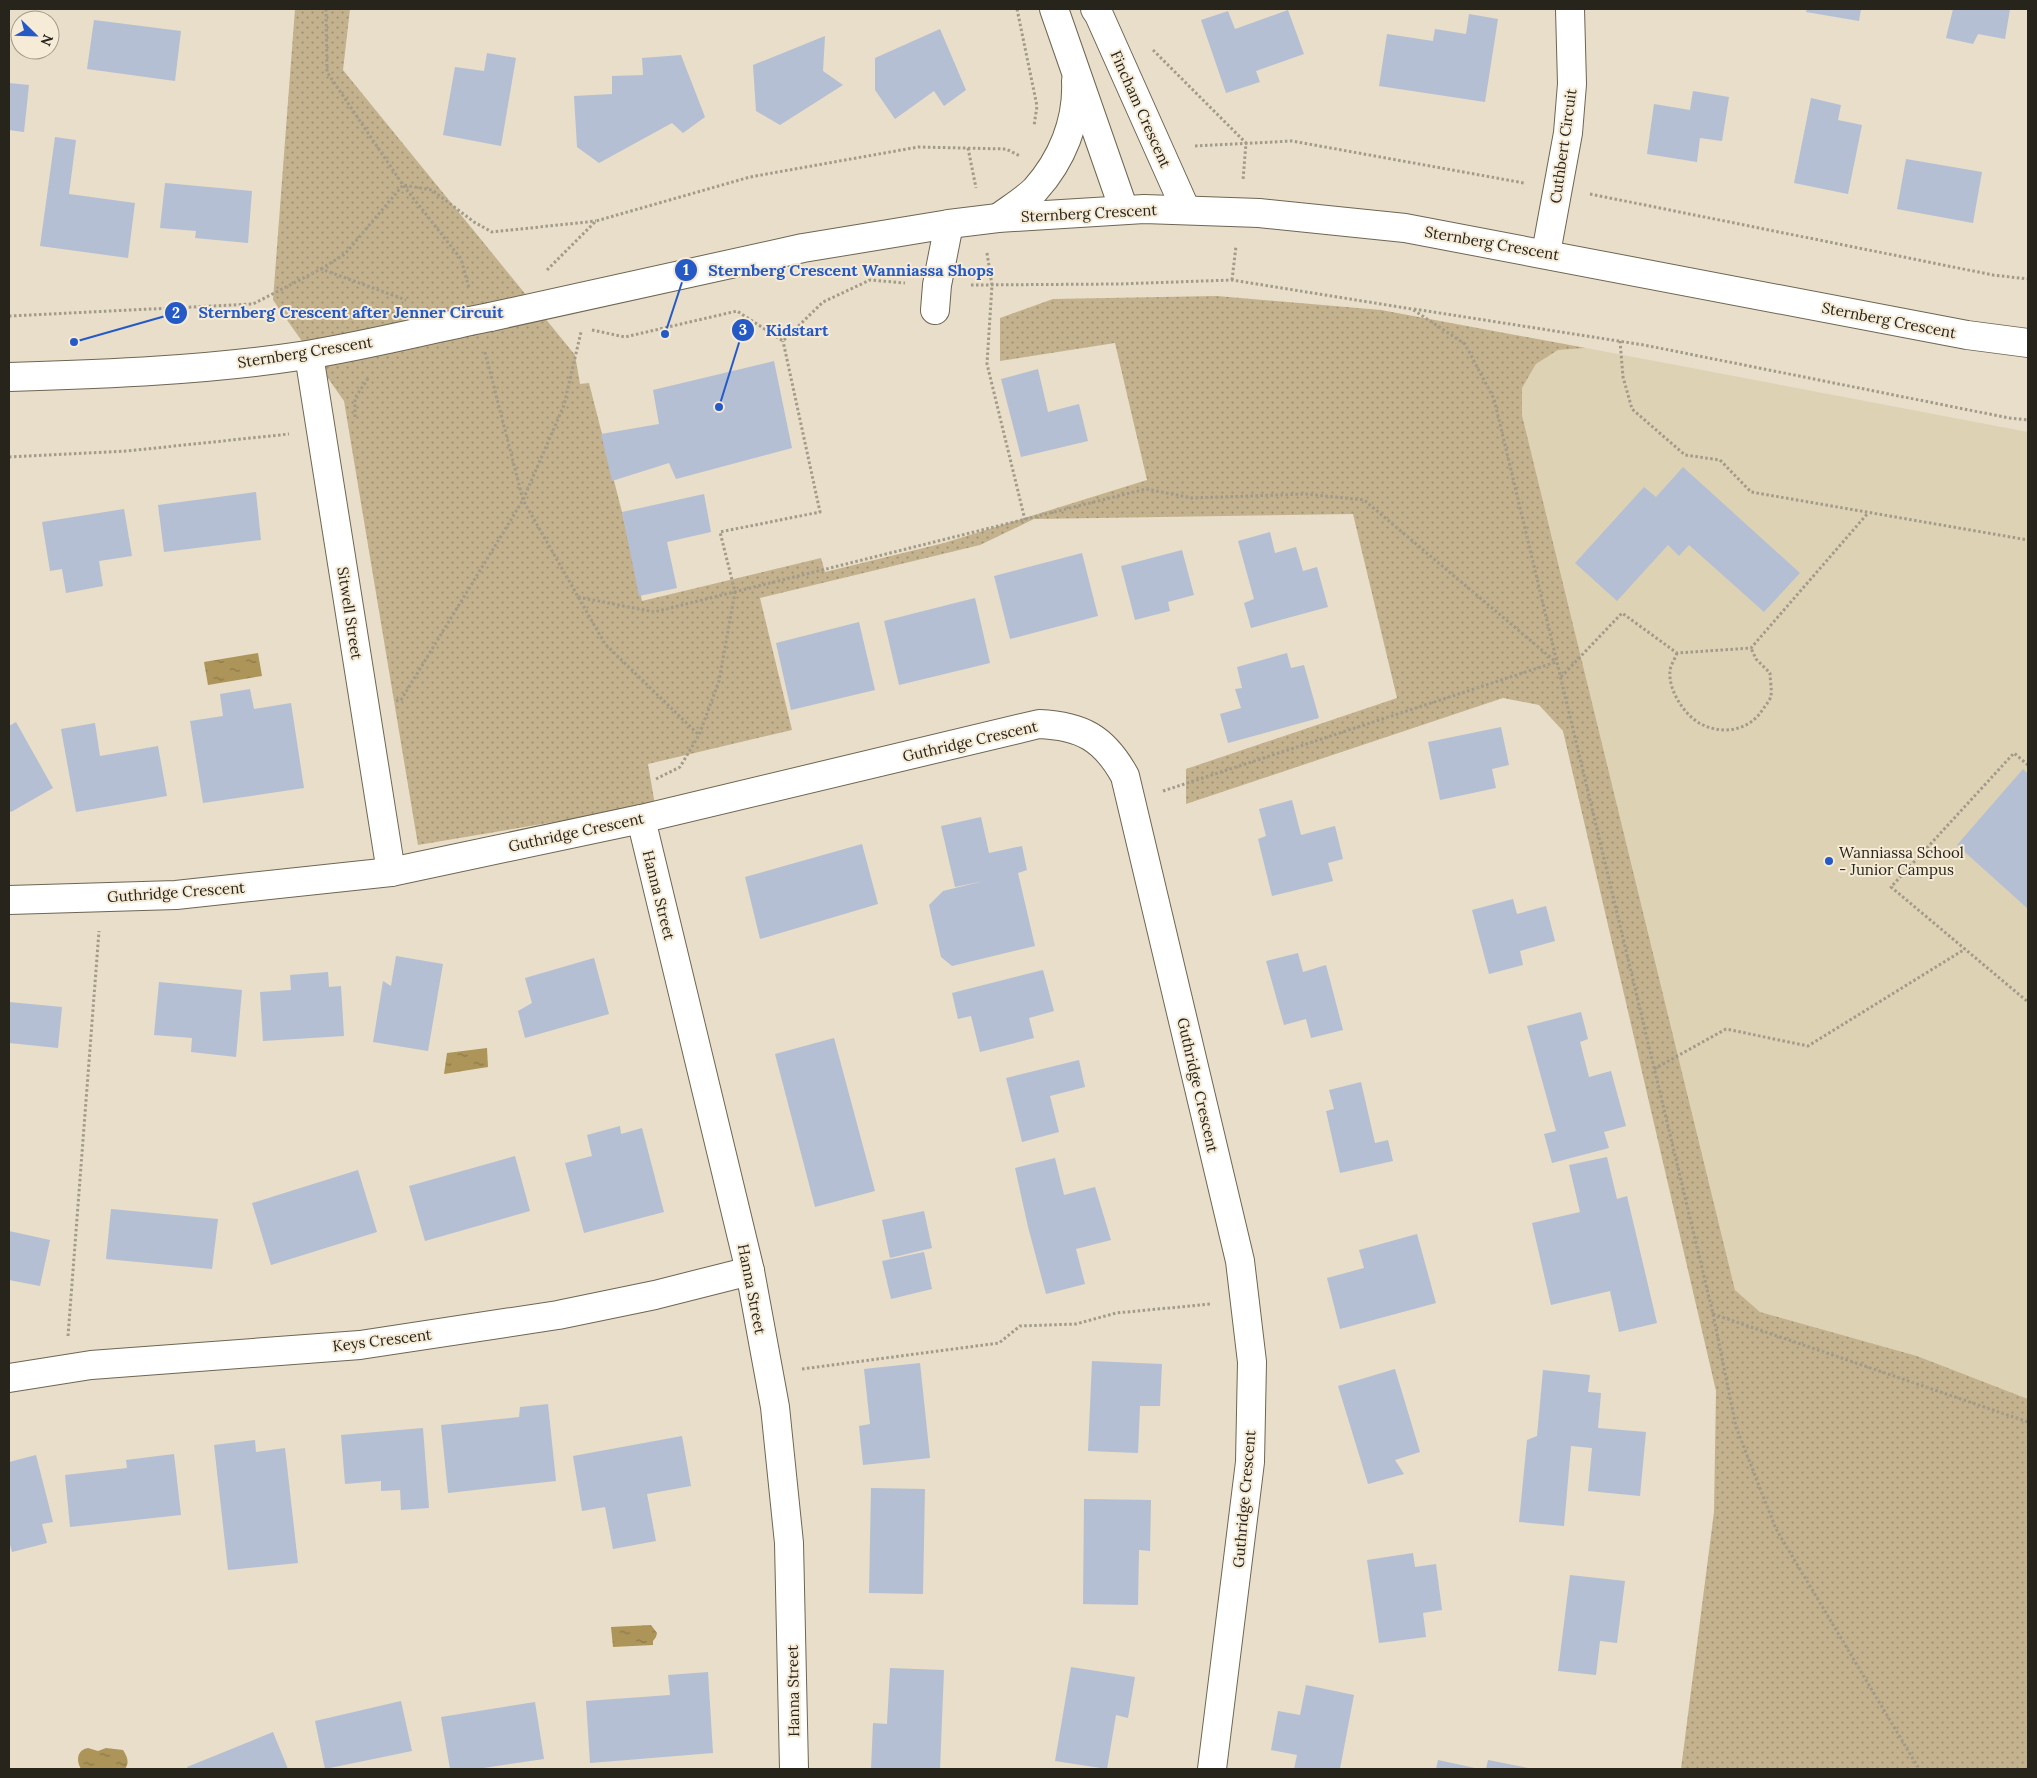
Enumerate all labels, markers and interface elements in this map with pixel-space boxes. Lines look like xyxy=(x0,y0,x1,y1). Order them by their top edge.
north arrow xyxy=(10,10,60,60)
text: N xyxy=(36,32,57,49)
street label: Fincham Crescent xyxy=(1107,47,1175,171)
street label: Cuthbert Circuit xyxy=(1546,87,1580,205)
street label: Sternberg Crescent xyxy=(1020,200,1158,226)
street label: Sternberg Crescent xyxy=(1423,222,1561,264)
callout: Sternberg Crescent Wanniassa Shops xyxy=(674,254,1004,285)
text: 1 xyxy=(683,260,689,279)
text: Sternberg Crescent Wanniassa Shops xyxy=(708,260,994,280)
callout: Sternberg Crescent after Jenner Circuit xyxy=(164,297,514,328)
street label: Sternberg Crescent xyxy=(1820,298,1958,342)
text: Sternberg Crescent after Jenner Circuit xyxy=(198,302,504,322)
text: 2 xyxy=(172,303,180,322)
callout: Kidstart xyxy=(730,315,838,346)
text: 3 xyxy=(739,320,747,339)
text: Kidstart xyxy=(765,320,829,340)
street label: Sternberg Crescent xyxy=(236,332,374,372)
street label: Sitwell Street xyxy=(333,565,367,661)
street label: Guthridge Crescent xyxy=(901,716,1040,766)
street label: Guthridge Crescent xyxy=(507,808,646,856)
place label: Wanniassa School - Junior Campus xyxy=(1839,843,1964,879)
street label: Hanna Street xyxy=(639,848,679,942)
marker: Wanniassa School - Junior Campus xyxy=(1823,855,1835,867)
street label: Guthridge Crescent xyxy=(107,878,246,906)
street label: Guthridge Crescent xyxy=(1173,1016,1223,1155)
street label: Hanna Street xyxy=(734,1242,770,1336)
street label: Keys Crescent xyxy=(331,1324,433,1356)
street label: Guthridge Crescent xyxy=(1229,1429,1259,1569)
street label: Hanna Street xyxy=(783,1645,803,1737)

